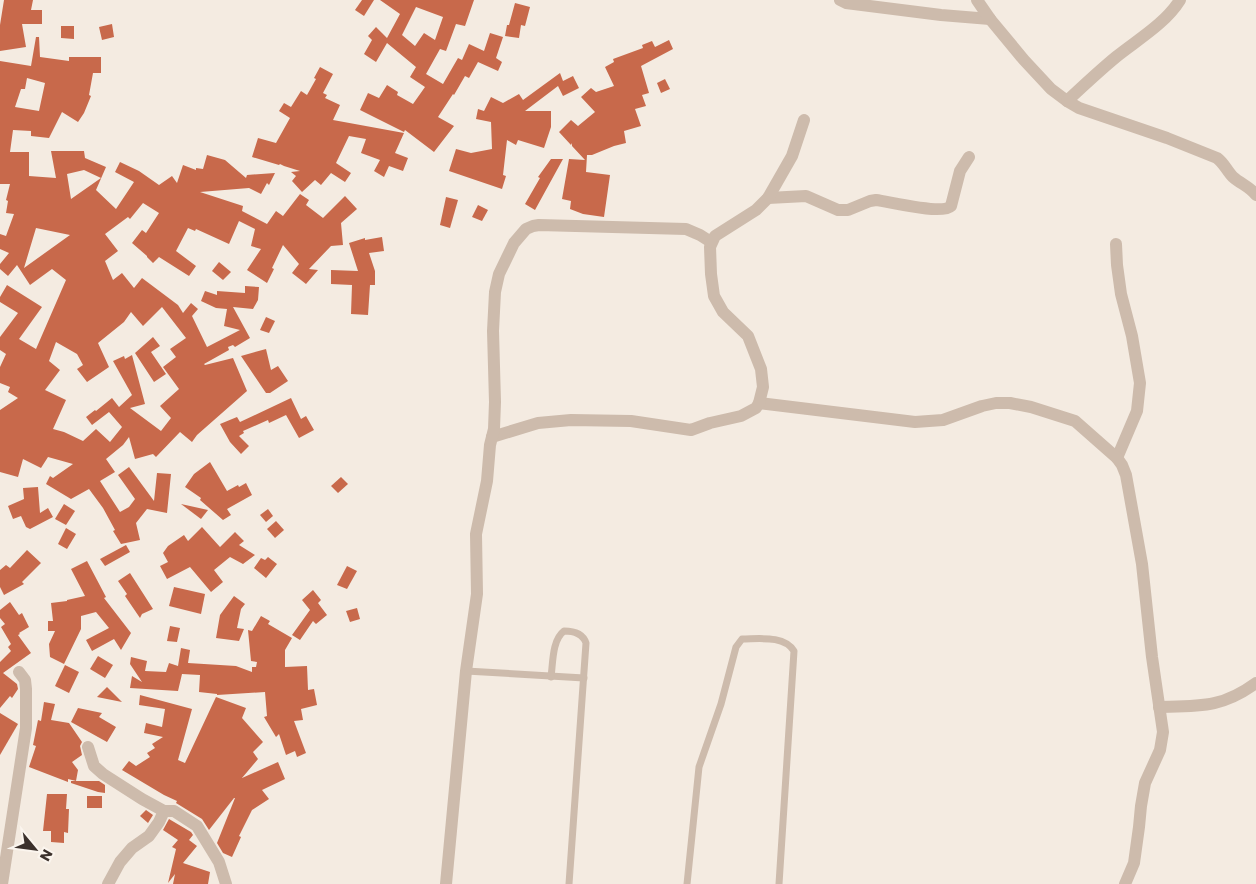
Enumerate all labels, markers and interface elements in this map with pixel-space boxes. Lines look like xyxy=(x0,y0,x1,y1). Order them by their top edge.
north arrow xyxy=(10,824,60,874)
text: N xyxy=(35,846,58,865)

